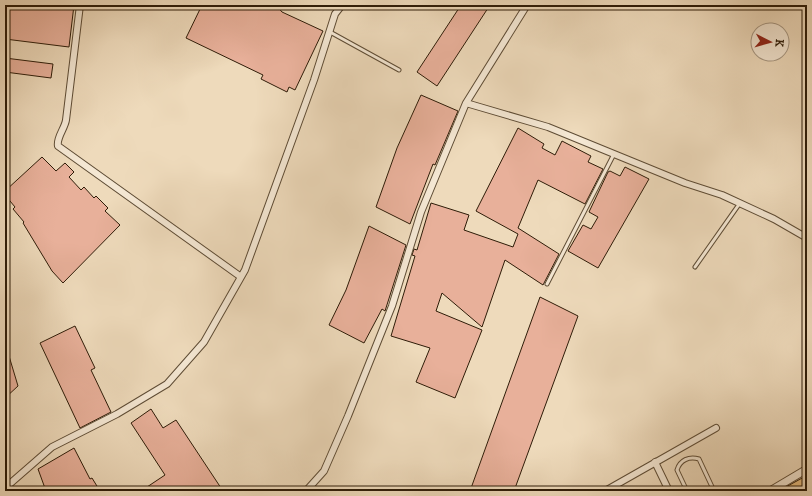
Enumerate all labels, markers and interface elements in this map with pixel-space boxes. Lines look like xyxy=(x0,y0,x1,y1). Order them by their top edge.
north arrow xyxy=(750,22,790,62)
text: K xyxy=(772,38,786,48)

